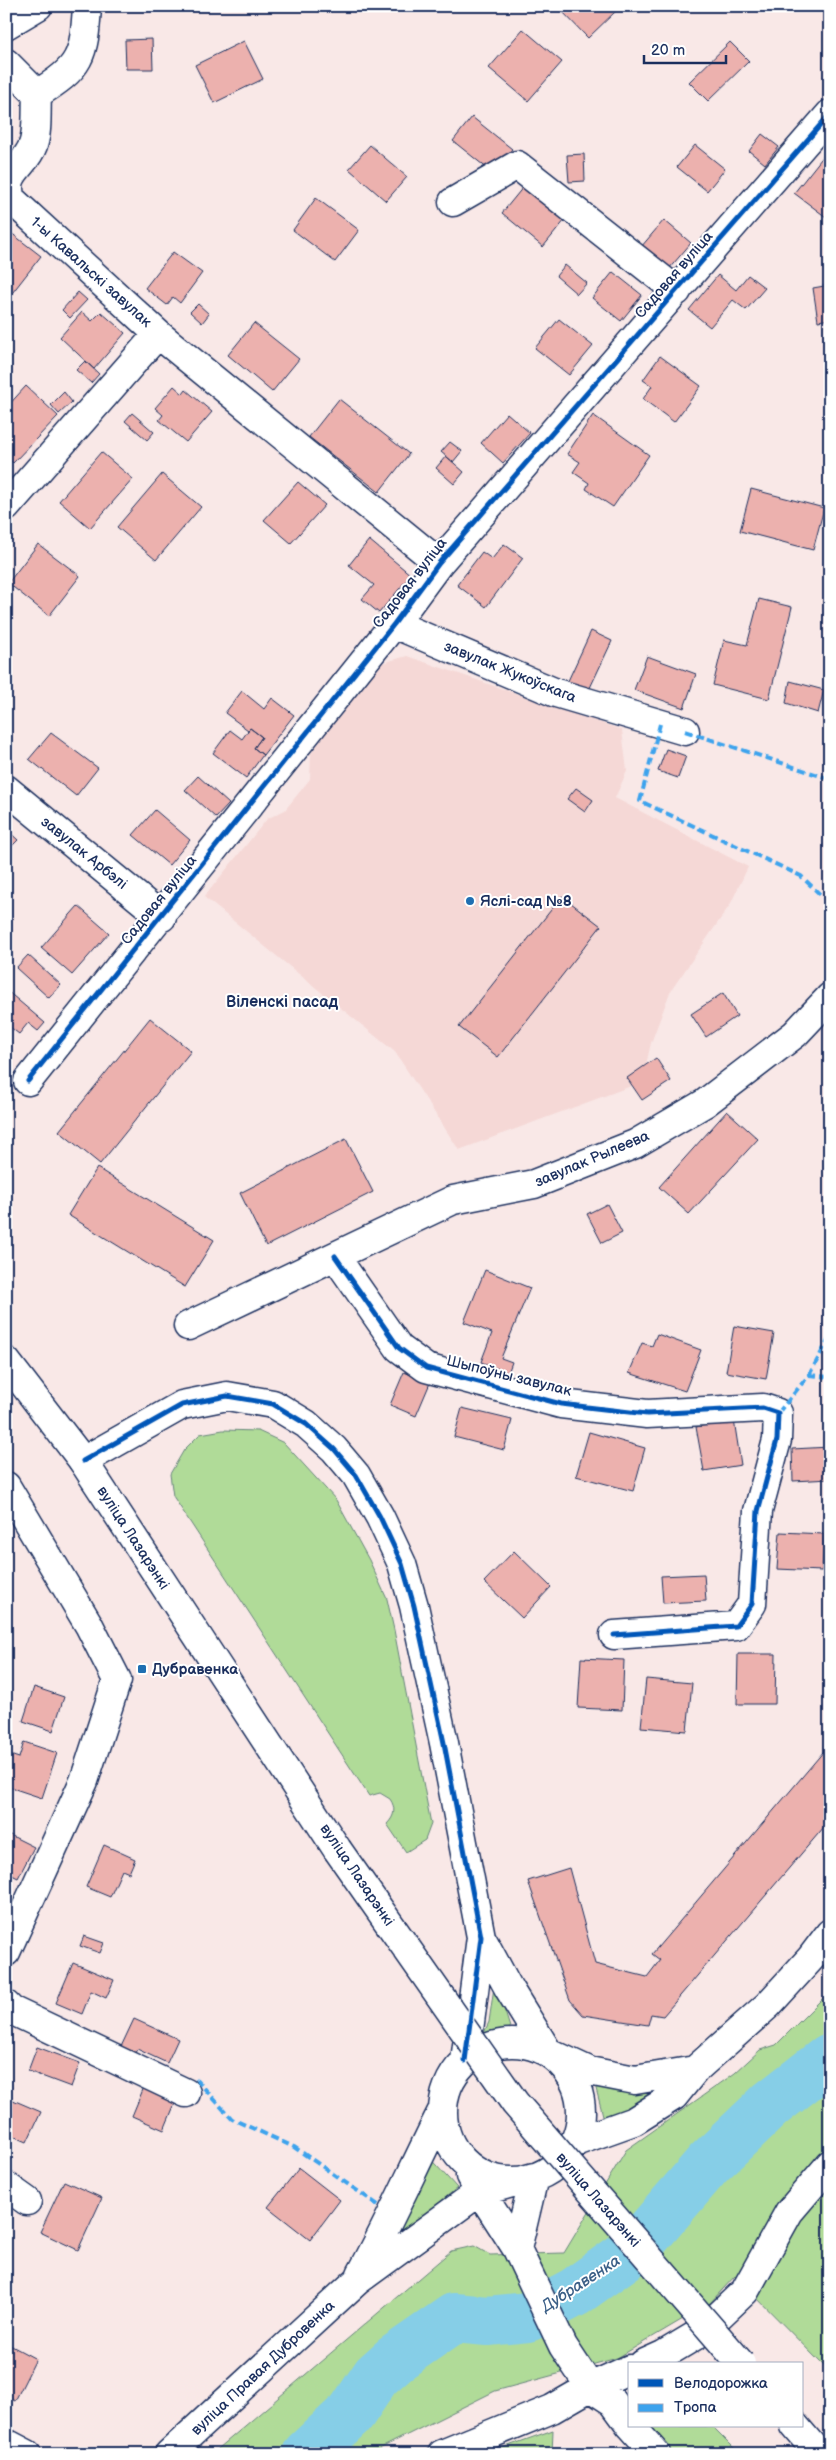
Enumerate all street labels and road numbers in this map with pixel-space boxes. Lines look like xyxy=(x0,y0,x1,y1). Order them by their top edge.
street label: 1-ы Кавальскі завулак xyxy=(26,213,156,331)
street label: Садовая вуліца xyxy=(631,227,717,323)
street label: Садовая вуліца xyxy=(369,534,451,632)
street label: завулак Жукоўскага xyxy=(441,637,579,707)
street label: завулак Арбэлі xyxy=(37,812,131,894)
street label: Садовая вуліца xyxy=(117,851,201,949)
street label: завулак Рылеева xyxy=(532,1126,652,1192)
street label: Шыпоўны завулак xyxy=(444,1351,574,1401)
street label: вуліца Лазарэнкі xyxy=(92,1483,174,1593)
street label: вуліца Лазарэнкі xyxy=(316,1820,398,1930)
street label: вуліца Лазарэнкі xyxy=(552,2149,644,2251)
street label: вуліца Правая Дубровенка xyxy=(187,2296,339,2440)

